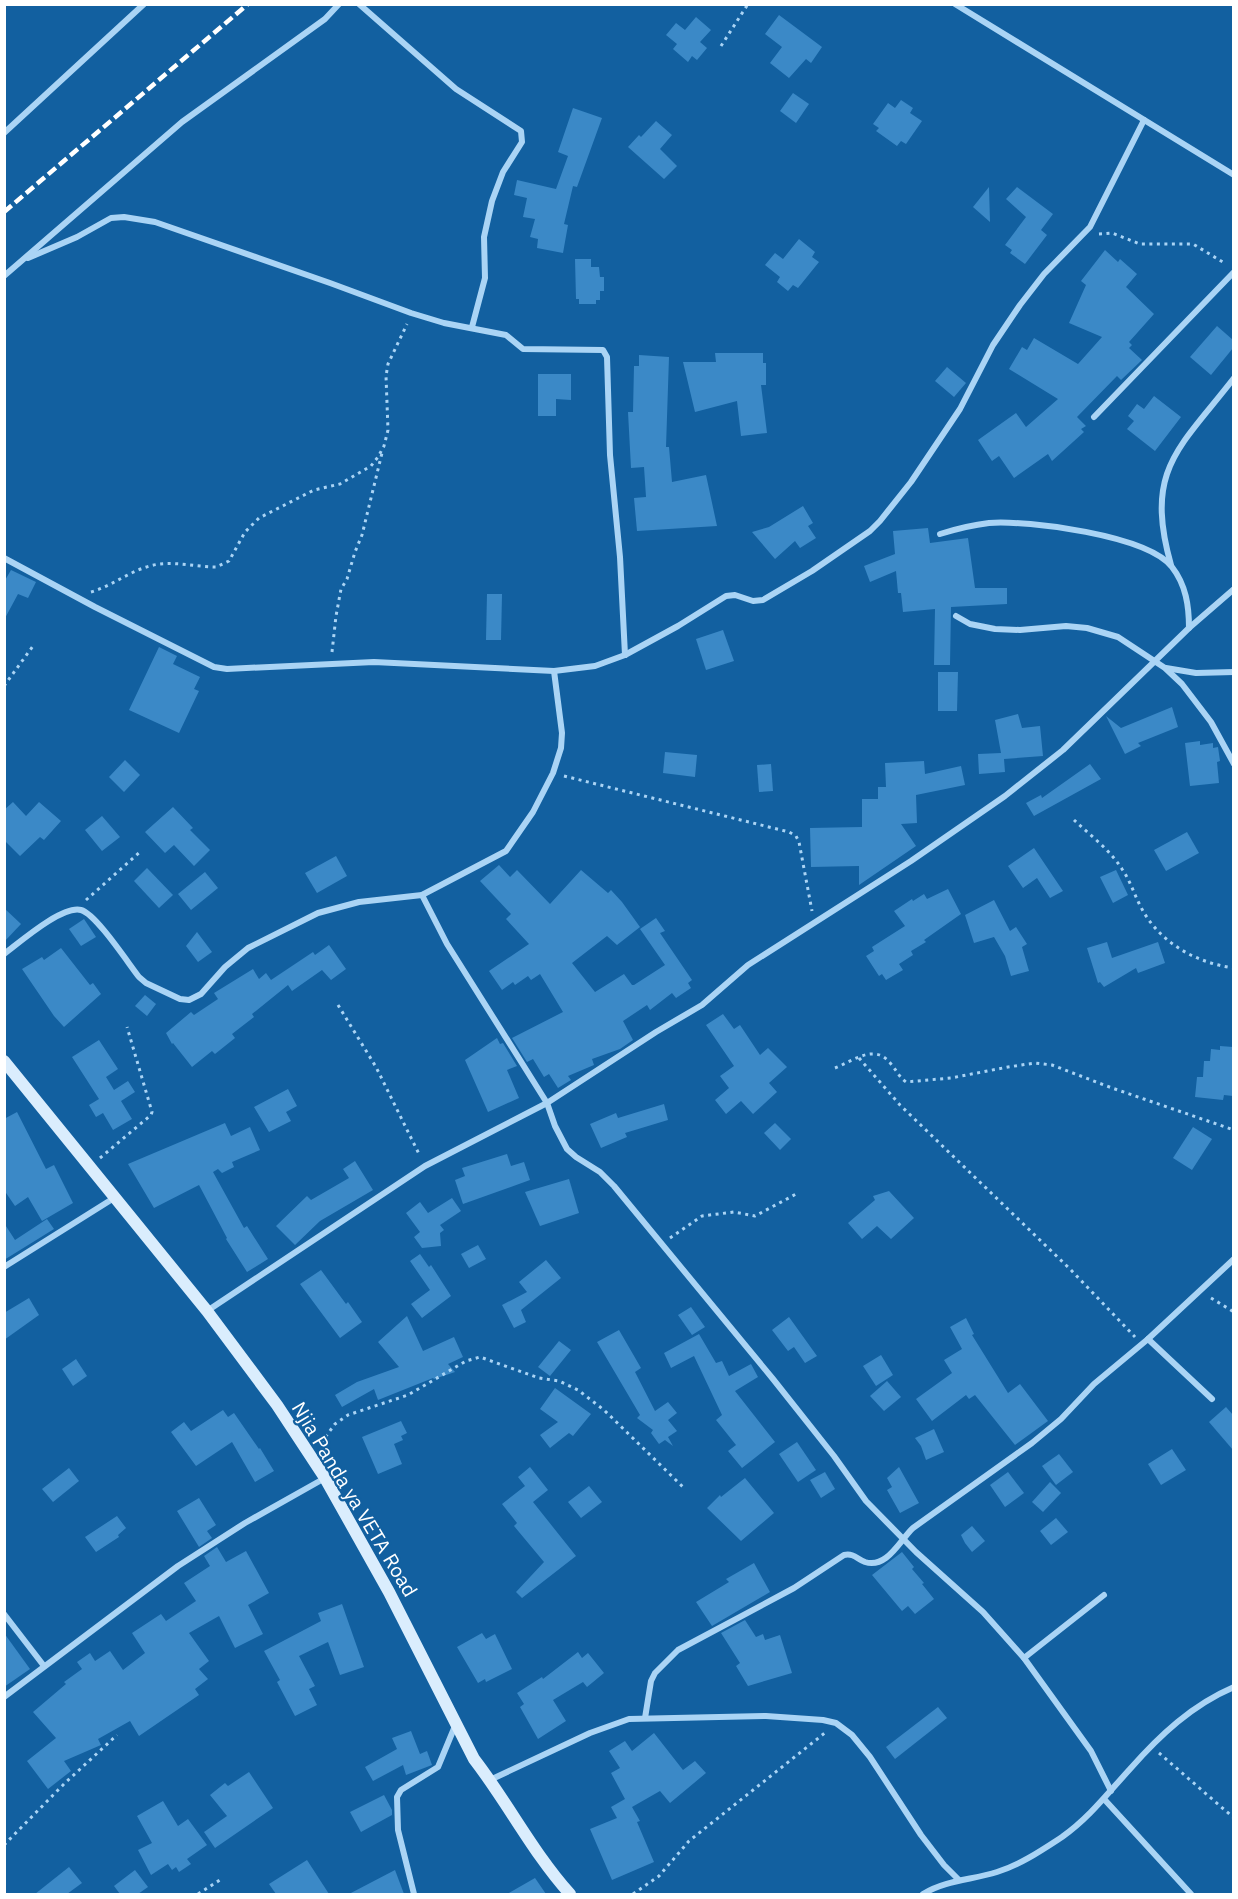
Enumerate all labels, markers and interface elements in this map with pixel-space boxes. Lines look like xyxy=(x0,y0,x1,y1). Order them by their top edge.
street label: Njia Panda ya VETA Road xyxy=(286,1396,424,1602)

